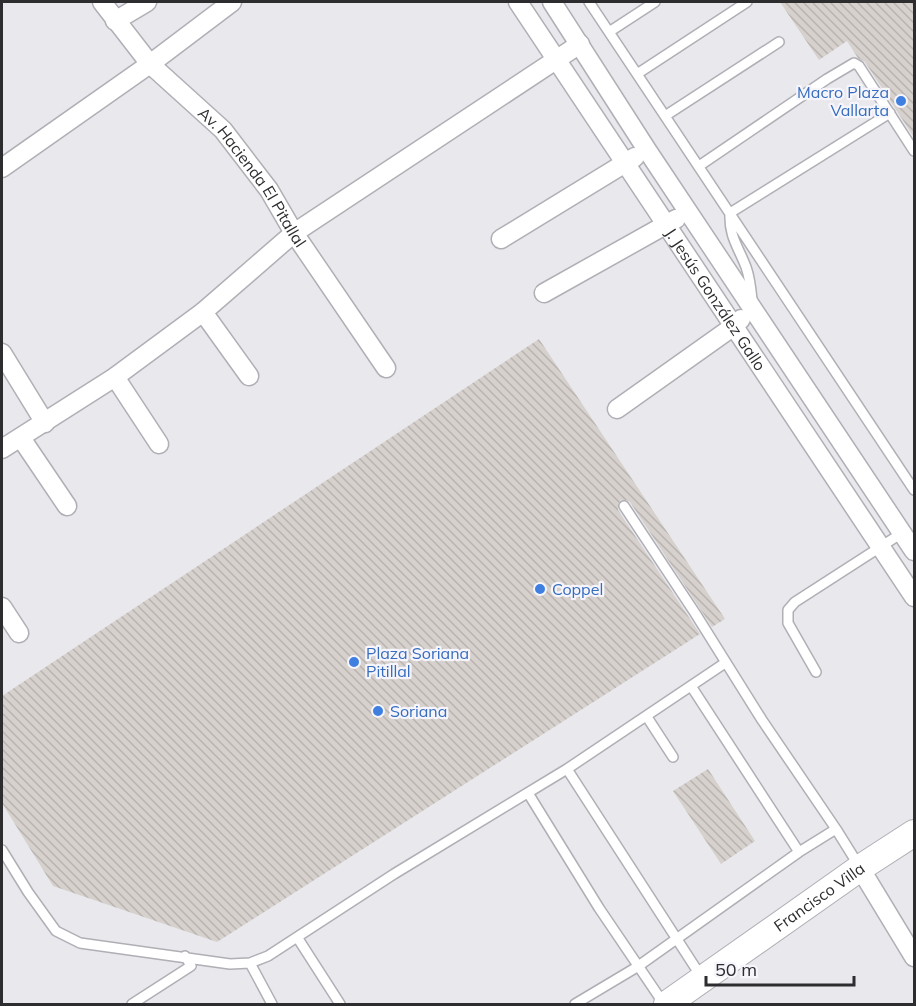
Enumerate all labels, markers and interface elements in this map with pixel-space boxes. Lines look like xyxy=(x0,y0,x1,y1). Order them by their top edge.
place label: Macro Plaza Vallarta xyxy=(797,82,889,120)
marker: Macro Plaza Vallarta xyxy=(894,94,908,108)
street label: Av. Hacienda El Pitallal xyxy=(194,103,311,251)
street label: J. Jesús González Gallo xyxy=(661,224,770,374)
place label: Coppel xyxy=(552,579,603,599)
marker: Coppel xyxy=(533,582,547,596)
place label: Plaza Soriana Pitillal xyxy=(366,643,469,681)
marker: Plaza Soriana Pitillal xyxy=(347,655,361,669)
place label: Soriana xyxy=(390,701,447,721)
marker: Soriana xyxy=(371,704,385,718)
street label: Francisco Villa xyxy=(770,858,868,936)
scale bar xyxy=(706,949,854,987)
text: 50 m xyxy=(715,958,757,981)

